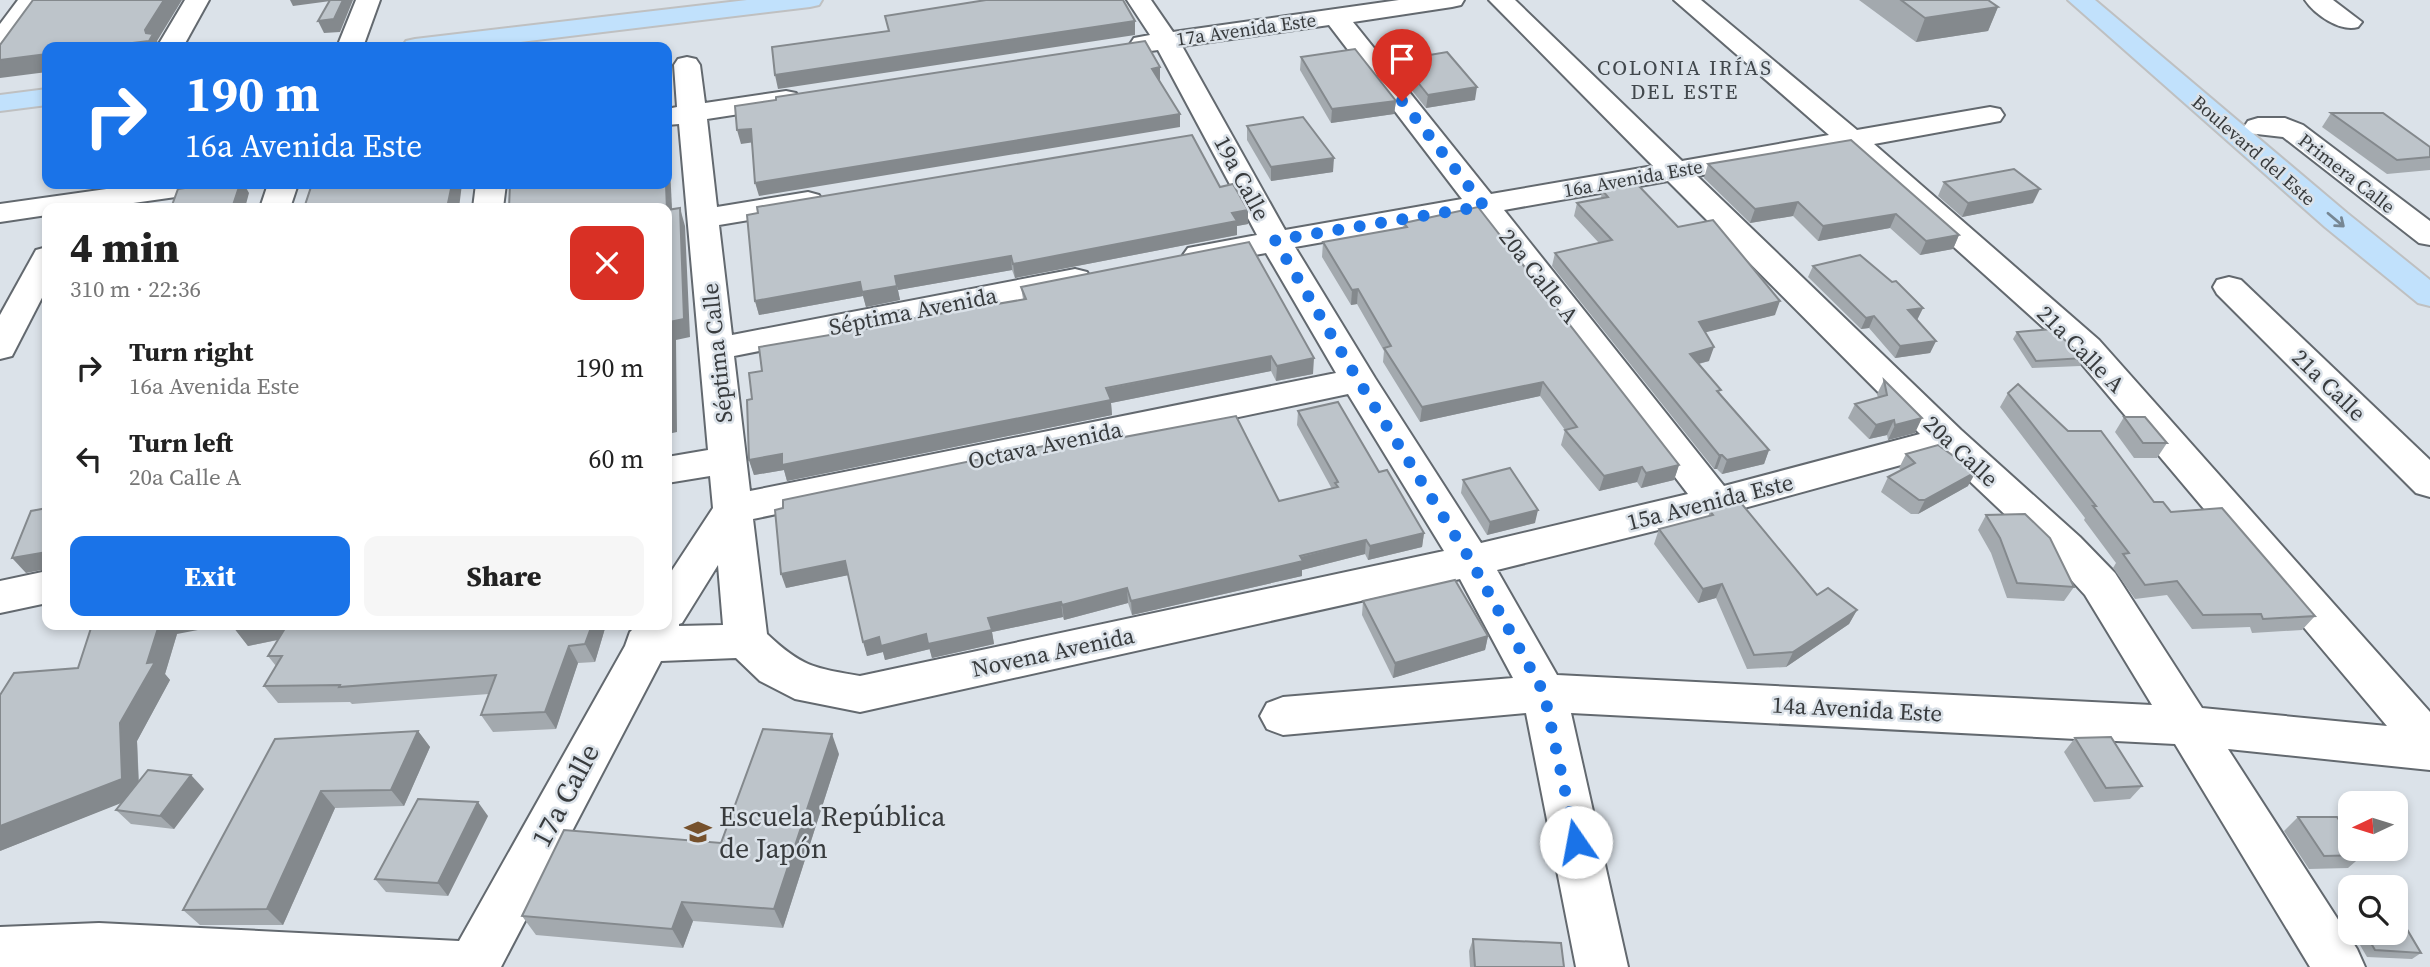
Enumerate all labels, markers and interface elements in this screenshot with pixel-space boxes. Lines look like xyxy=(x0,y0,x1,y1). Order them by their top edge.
street label: 17a Avenida Este xyxy=(1174,6,1318,52)
pin xyxy=(1372,29,1432,101)
icon: arrive xyxy=(1383,40,1421,78)
district label: COLONIA IRÍAS DEL ESTE xyxy=(1597,53,1773,106)
text: 190 m xyxy=(185,60,320,127)
icon: right xyxy=(70,70,161,161)
street label: Boulevard del Este xyxy=(2186,89,2322,211)
text: 16a Avenida Este xyxy=(185,124,422,168)
street label: Primera Calle xyxy=(2293,127,2401,219)
street label: 19a Calle xyxy=(1206,130,1278,226)
street label: 16a Avenida Este xyxy=(1561,153,1705,203)
one-way arrow xyxy=(2327,212,2345,228)
text: 4 min xyxy=(70,218,180,276)
street label: 20a Calle A xyxy=(1492,222,1587,331)
button: close xyxy=(570,226,644,300)
text: 310 m · 22:36 xyxy=(70,273,201,305)
street label: Séptima Avenida xyxy=(826,279,1000,343)
street label: Séptima Calle xyxy=(694,282,740,424)
street label: 21a Calle A xyxy=(2030,298,2133,401)
text: Turn right xyxy=(129,334,253,370)
street label: 21a Calle xyxy=(2285,342,2373,428)
icon: right xyxy=(70,349,108,387)
text: 190 m xyxy=(576,350,644,386)
text: 16a Avenida Este xyxy=(129,370,300,402)
street label: 20a Calle xyxy=(1917,408,2005,494)
street label: Octava Avenida xyxy=(965,413,1125,477)
text: Turn left xyxy=(129,425,233,461)
icon: left xyxy=(70,440,108,478)
text: 60 m xyxy=(589,441,644,477)
text: 20a Calle A xyxy=(129,461,241,493)
street label: 15a Avenida Este xyxy=(1623,466,1797,538)
button: Exit xyxy=(70,536,350,616)
button: Share xyxy=(364,536,644,616)
street label: Novena Avenida xyxy=(969,619,1137,685)
street label: 14a Avenida Este xyxy=(1771,689,1943,729)
street label: 17a Calle xyxy=(522,737,608,853)
north arrow xyxy=(2338,791,2408,861)
map controls xyxy=(2338,791,2408,945)
place label: Escuela República de Japón xyxy=(719,797,946,867)
position arrow xyxy=(1539,805,1613,879)
school or university icon: Escuela República de Japón xyxy=(683,817,713,847)
button: search xyxy=(2338,875,2408,945)

